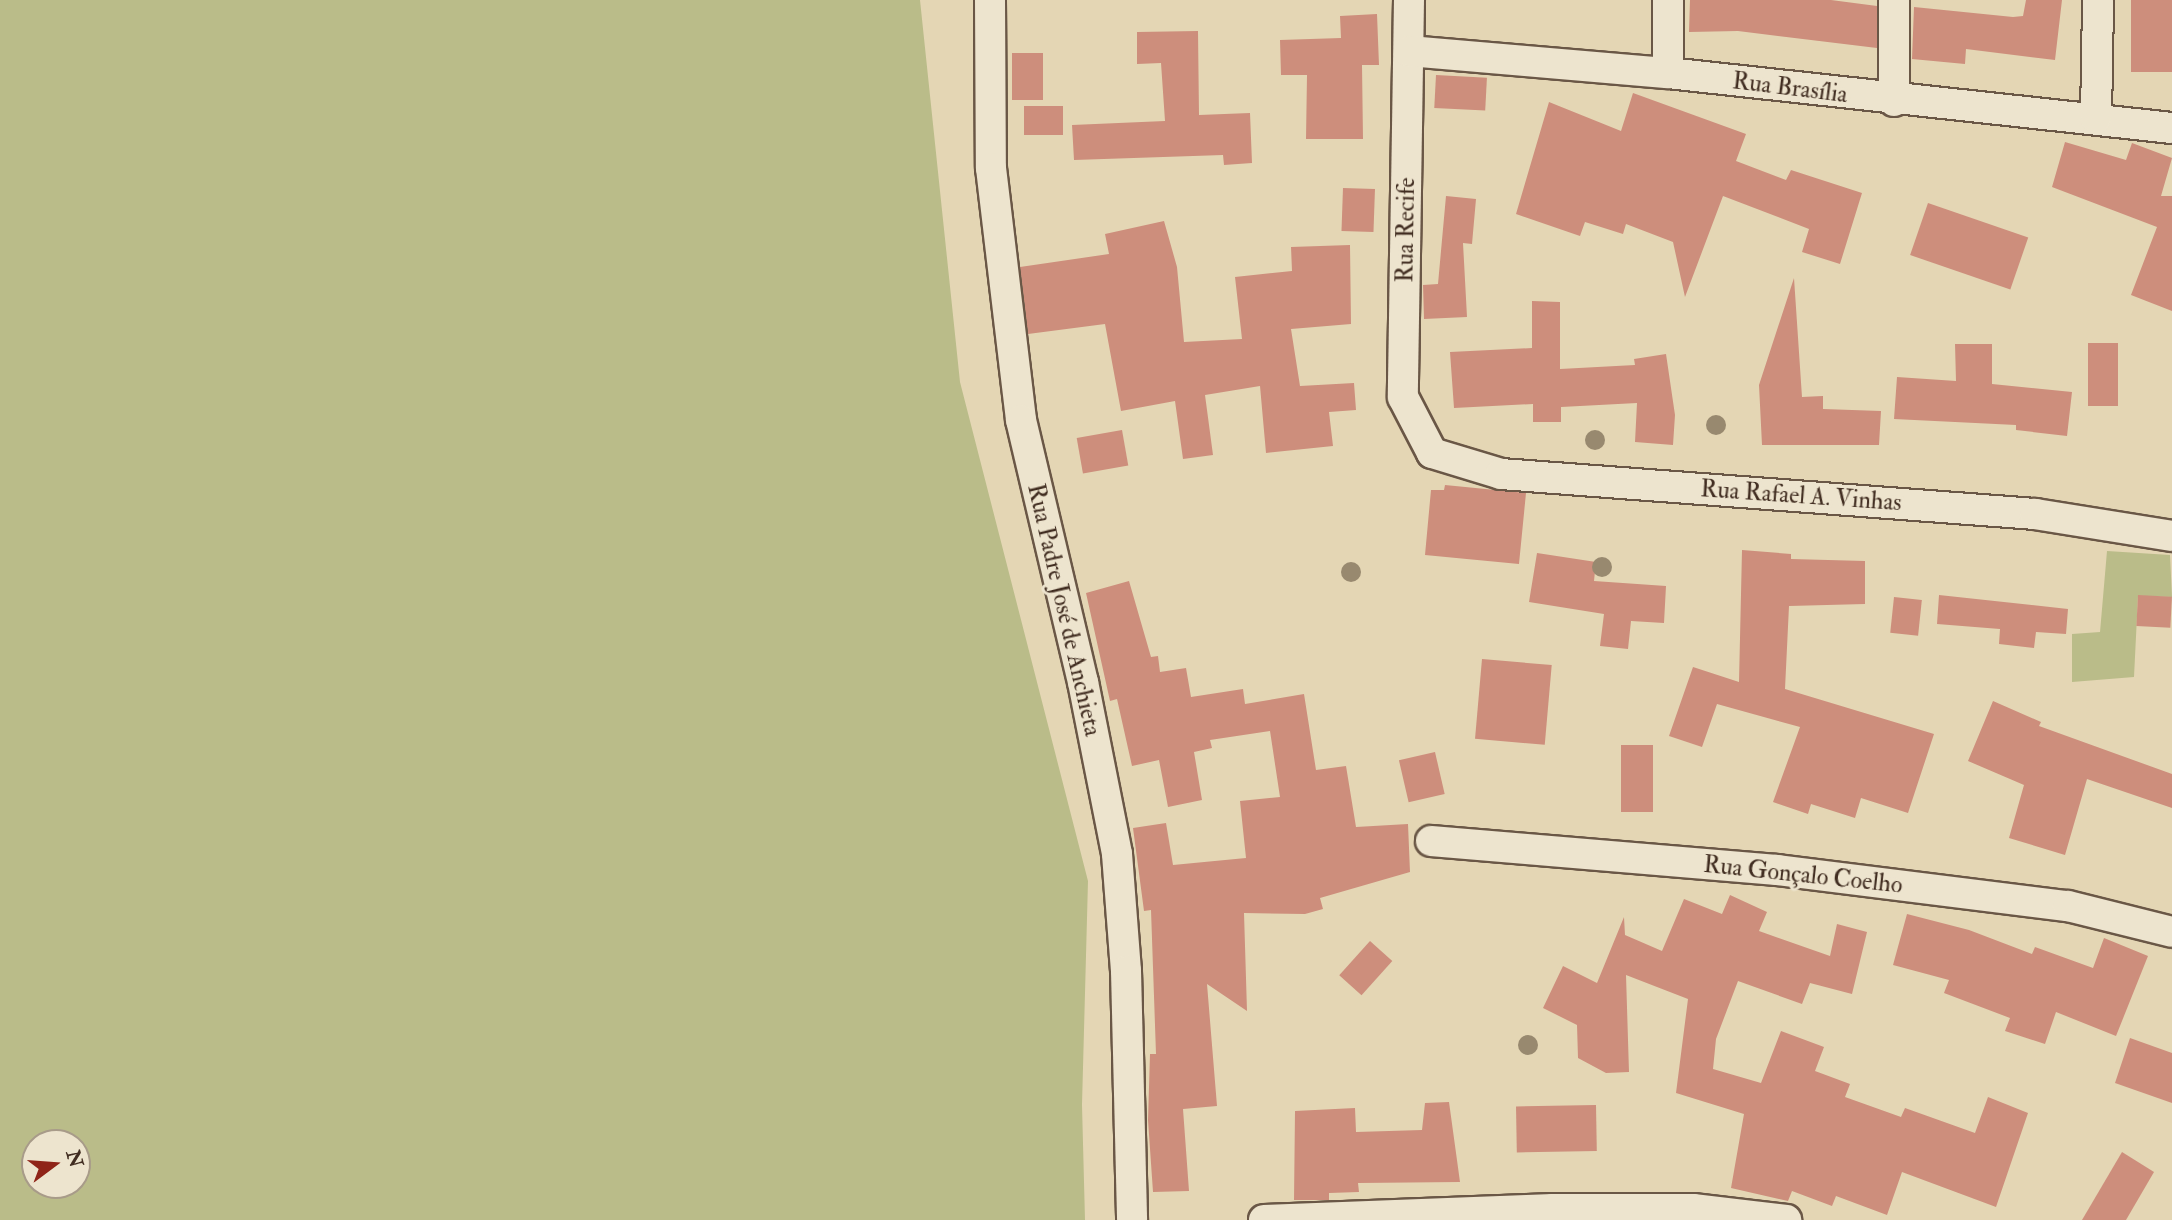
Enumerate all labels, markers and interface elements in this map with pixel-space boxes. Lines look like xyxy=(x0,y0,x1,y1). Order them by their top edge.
street label: Rua Brasília xyxy=(1731,67,1849,109)
street label: Rua Recife xyxy=(1391,177,1421,283)
street label: Rua Rafael A. Vinhas xyxy=(1699,475,1903,517)
street label: Rua Padre José de Anchieta xyxy=(1021,481,1107,739)
street label: Rua Gonçalo Coelho xyxy=(1702,850,1904,900)
north arrow xyxy=(21,1129,91,1199)
text: N xyxy=(60,1147,88,1170)

